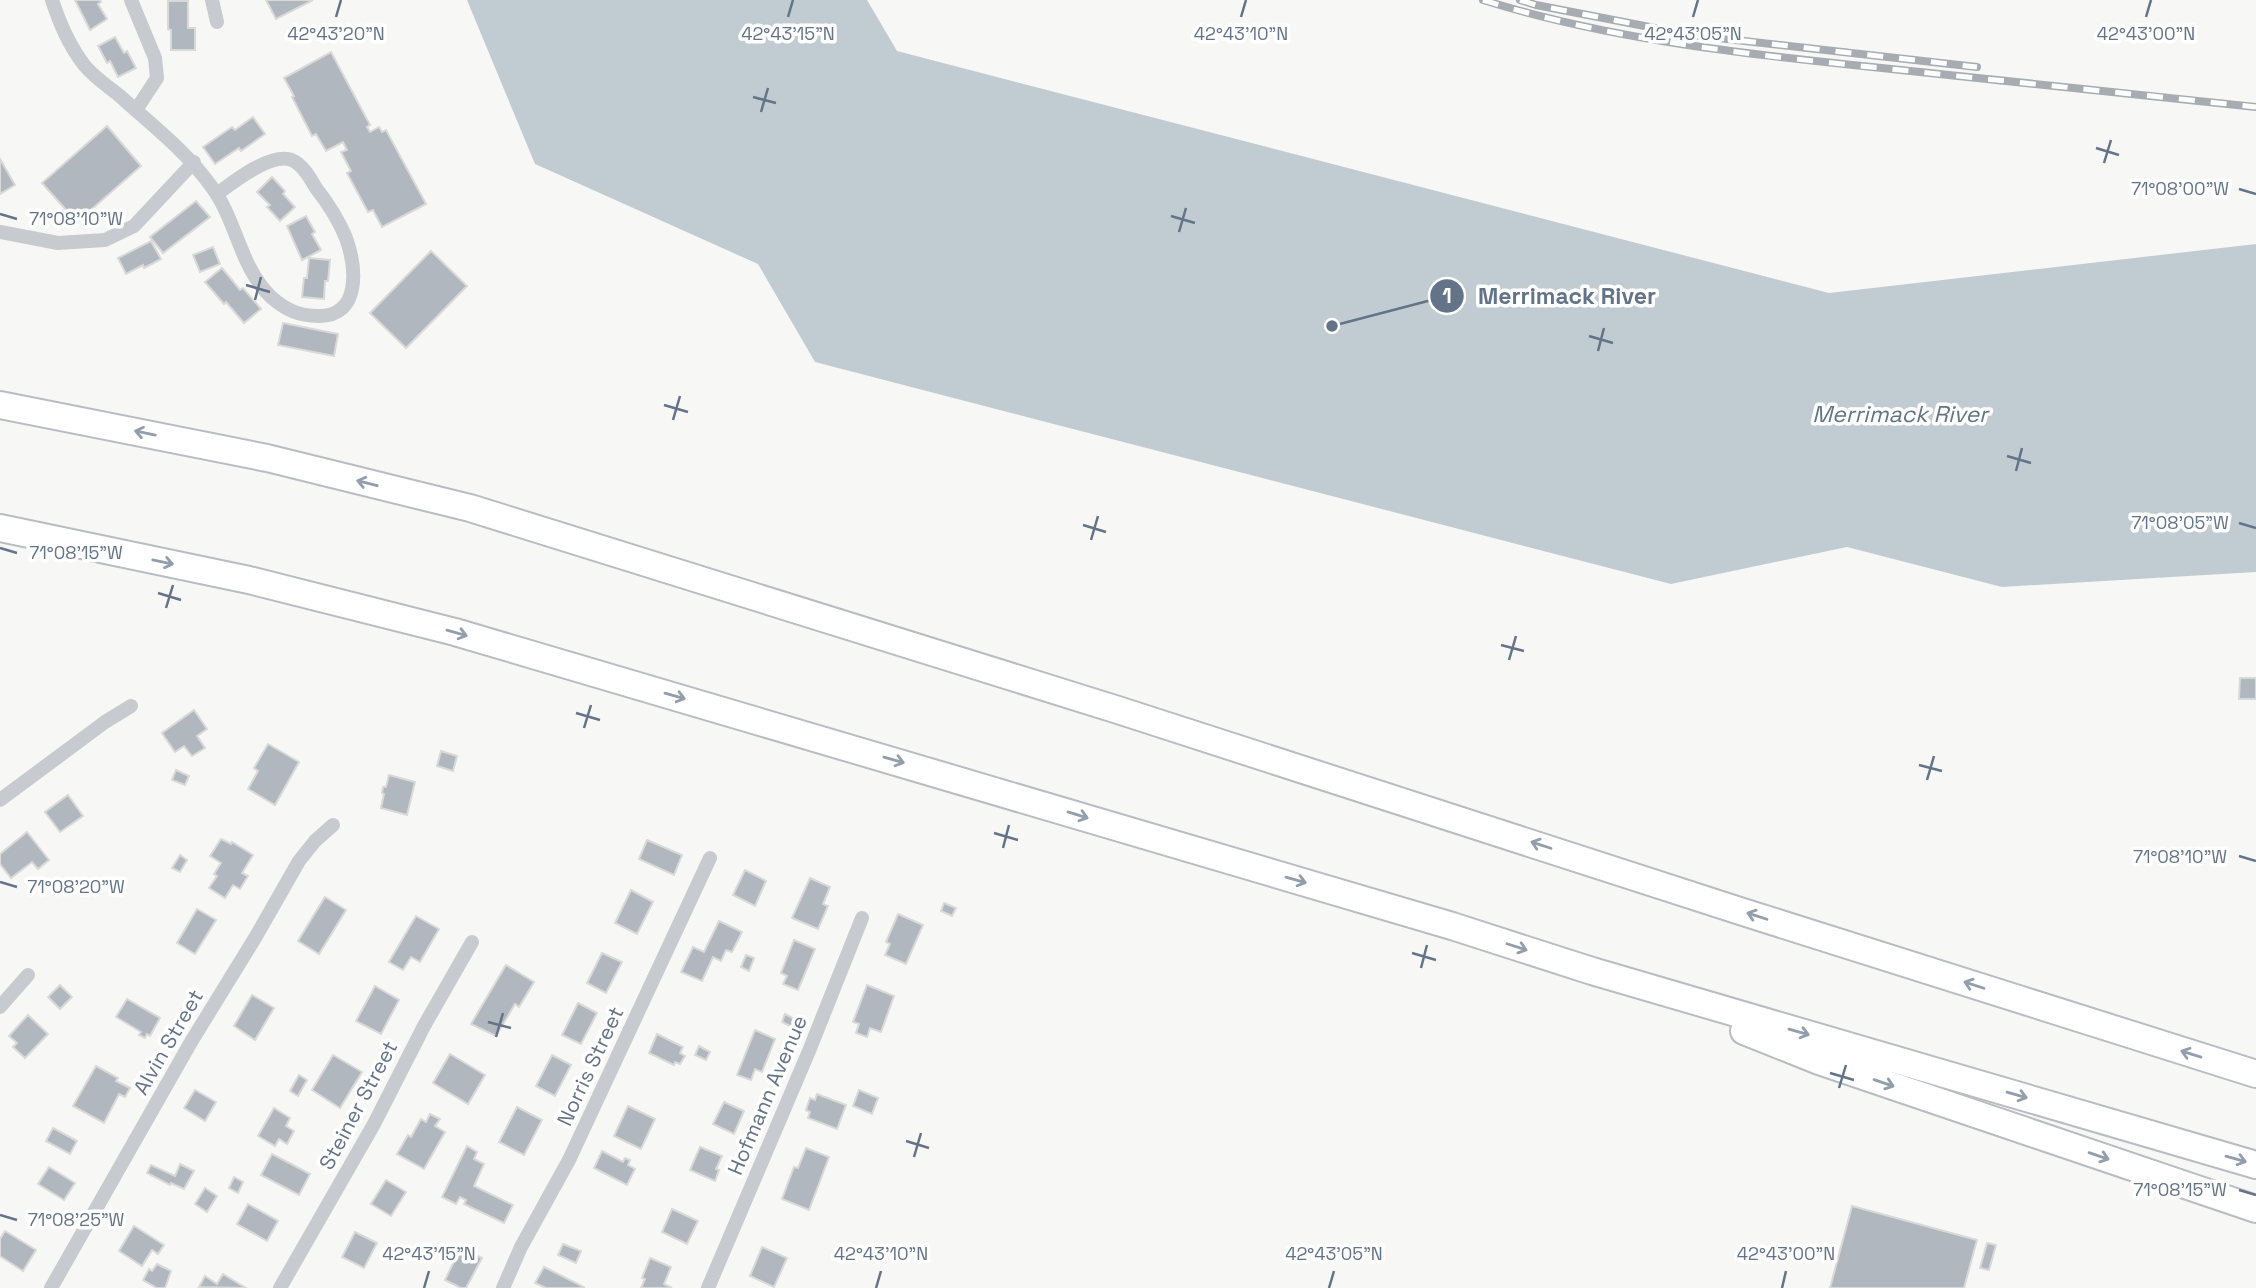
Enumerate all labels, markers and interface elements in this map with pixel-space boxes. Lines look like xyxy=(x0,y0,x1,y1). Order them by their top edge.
text: 42°43'20"N xyxy=(287,22,385,45)
text: 42°43'15"N xyxy=(741,22,835,45)
text: 42°43'10"N xyxy=(1194,22,1288,45)
text: 42°43'05"N xyxy=(1644,22,1742,45)
text: 42°43'00"N xyxy=(2097,22,2195,45)
text: 71°08'00"W xyxy=(2131,177,2229,200)
text: 71°08'10"W xyxy=(29,207,123,230)
callout: Merrimack River xyxy=(1429,274,1670,318)
text: Merrimack River xyxy=(1478,281,1656,311)
text: 1 xyxy=(1442,282,1452,309)
water label: Merrimack River xyxy=(1812,399,1990,429)
one-way arrow xyxy=(134,426,157,440)
one-way arrow xyxy=(356,476,379,489)
text: 71°08'05"W xyxy=(2131,511,2229,534)
text: 71°08'15"W xyxy=(29,541,123,564)
one-way arrow xyxy=(151,555,174,569)
one-way arrow xyxy=(446,627,468,640)
one-way arrow xyxy=(664,691,686,704)
one-way arrow xyxy=(882,755,904,768)
one-way arrow xyxy=(1067,809,1089,822)
one-way arrow xyxy=(1530,838,1552,851)
text: 71°08'10"W xyxy=(2133,845,2227,868)
one-way arrow xyxy=(1285,874,1307,887)
text: 71°08'20"W xyxy=(27,875,125,898)
one-way arrow xyxy=(1746,909,1768,922)
one-way arrow xyxy=(1505,942,1527,954)
one-way arrow xyxy=(1963,977,1985,990)
street label: Alvin Street xyxy=(127,984,209,1100)
street label: Norris Street xyxy=(551,1002,629,1130)
street label: Hofmann Avenue xyxy=(721,1011,813,1179)
one-way arrow xyxy=(1788,1026,1810,1039)
street label: Steiner Street xyxy=(313,1036,403,1174)
one-way arrow xyxy=(2180,1046,2202,1059)
one-way arrow xyxy=(1873,1077,1895,1090)
one-way arrow xyxy=(2006,1090,2028,1103)
one-way arrow xyxy=(2088,1151,2110,1163)
one-way arrow xyxy=(2224,1153,2247,1166)
text: 71°08'15"W xyxy=(2133,1178,2227,1201)
text: 71°08'25"W xyxy=(28,1208,125,1231)
text: 42°43'15"N xyxy=(382,1242,476,1265)
text: 42°43'10"N xyxy=(834,1242,928,1265)
text: 42°43'05"N xyxy=(1285,1242,1383,1265)
text: 42°43'00"N xyxy=(1737,1242,1835,1265)

